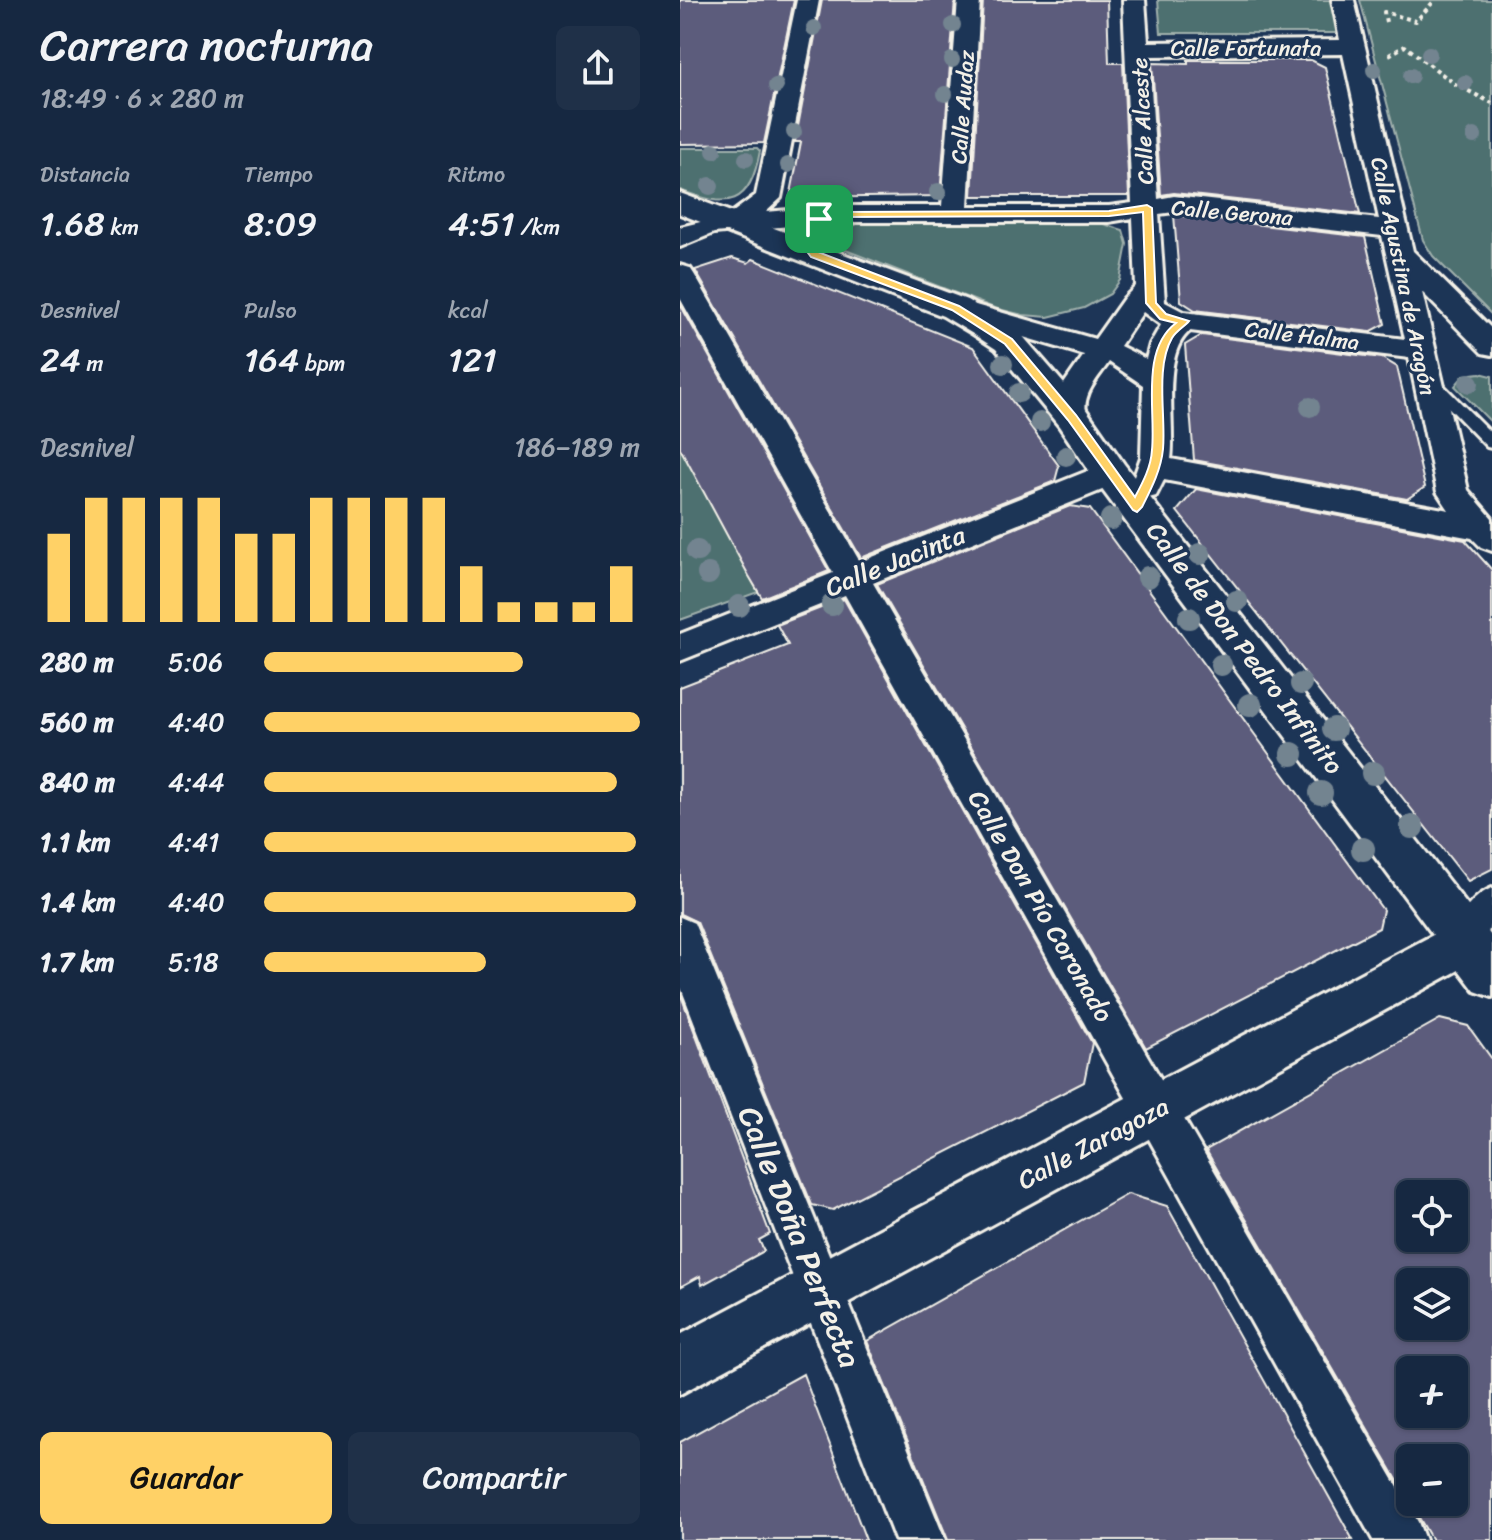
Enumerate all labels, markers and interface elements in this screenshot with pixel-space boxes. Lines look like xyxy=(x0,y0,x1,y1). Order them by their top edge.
text: Carrera nocturna xyxy=(40,6,373,84)
button: share xyxy=(556,26,640,110)
street label: Calle Fortunata xyxy=(1171,29,1321,68)
street label: Calle Audaz xyxy=(939,48,986,165)
street label: Calle Alceste xyxy=(1120,57,1165,185)
text: 18:49 · 6 × 280 m xyxy=(40,75,244,121)
street label: Calle Agustina de Aragón xyxy=(1359,153,1448,399)
text: Distancia xyxy=(40,155,130,194)
text: Tiempo xyxy=(244,155,313,194)
text: Ritmo xyxy=(448,155,505,194)
pin xyxy=(785,185,853,253)
street label: Calle Gerona xyxy=(1170,188,1295,237)
text: 1.68 xyxy=(40,194,105,254)
text: 8:09 xyxy=(244,194,317,254)
text: 4:51 xyxy=(448,194,515,254)
icon: arrive xyxy=(797,197,841,241)
text: km xyxy=(105,208,139,247)
text: /km xyxy=(515,208,560,247)
text: Desnivel xyxy=(40,291,120,330)
text: Pulso xyxy=(244,291,297,330)
text: kcal xyxy=(448,291,488,330)
street label: Calle Halma xyxy=(1242,309,1361,362)
text: 24 xyxy=(40,330,81,390)
text: 164 xyxy=(244,330,299,390)
text: 121 xyxy=(448,330,497,390)
text: m xyxy=(81,344,104,383)
text: bpm xyxy=(299,344,345,383)
text: Desnivel xyxy=(40,424,134,470)
text: 186–189 m xyxy=(514,424,640,470)
street label: Calle de Don Pedro Infinito xyxy=(1134,511,1356,785)
street label: Calle Jacinta xyxy=(818,512,973,610)
text: 280 m xyxy=(40,639,114,685)
text: 5:06 xyxy=(168,639,223,685)
text: 560 m xyxy=(40,699,114,745)
text: 4:40 xyxy=(168,699,225,745)
text: 840 m xyxy=(40,759,115,805)
text: 4:44 xyxy=(168,759,225,805)
street label: Calle Don Pío Coronado xyxy=(955,781,1127,1031)
text: 1.1 km xyxy=(40,819,111,865)
text: 4:41 xyxy=(168,819,220,865)
text: 1.4 km xyxy=(40,879,116,925)
text: 4:40 xyxy=(168,879,225,925)
text: 1.7 km xyxy=(40,939,114,985)
text: 5:18 xyxy=(168,939,219,985)
street label: Calle Zaragoza xyxy=(1009,1084,1177,1202)
street label: Calle Doña Perfecta xyxy=(721,1097,878,1377)
map controls xyxy=(1396,1180,1468,1516)
button: locate xyxy=(1396,1180,1468,1252)
button: layers xyxy=(1396,1268,1468,1340)
button: + xyxy=(1396,1356,1468,1428)
button: Guardar xyxy=(40,1432,332,1524)
button: Compartir xyxy=(348,1432,640,1524)
button: − xyxy=(1396,1444,1468,1516)

